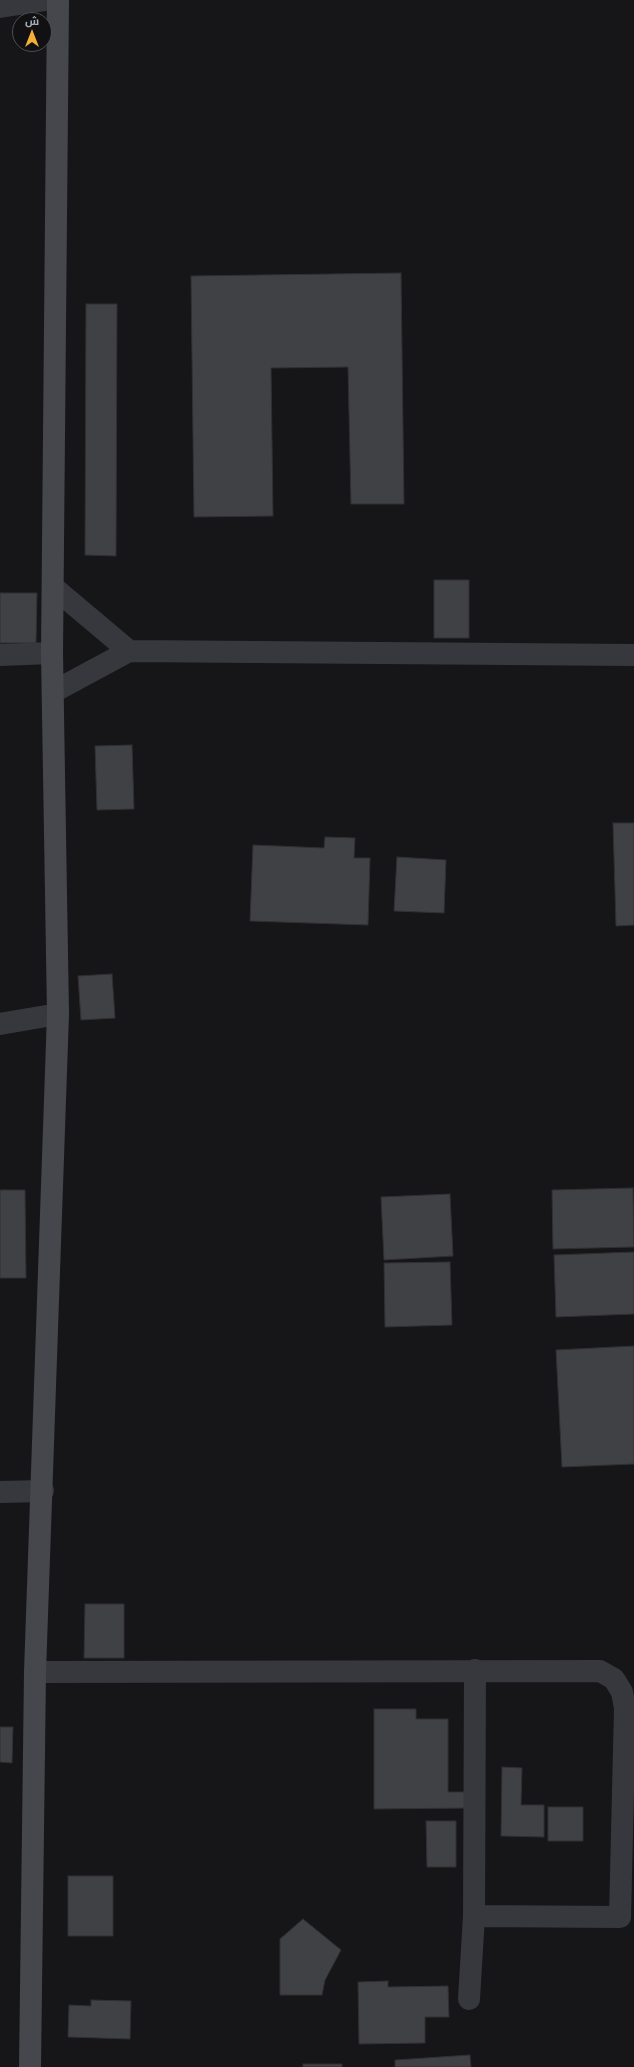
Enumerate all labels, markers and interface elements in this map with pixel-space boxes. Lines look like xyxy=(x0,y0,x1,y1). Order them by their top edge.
north arrow xyxy=(12,12,52,52)
text: ش xyxy=(25,14,39,28)

